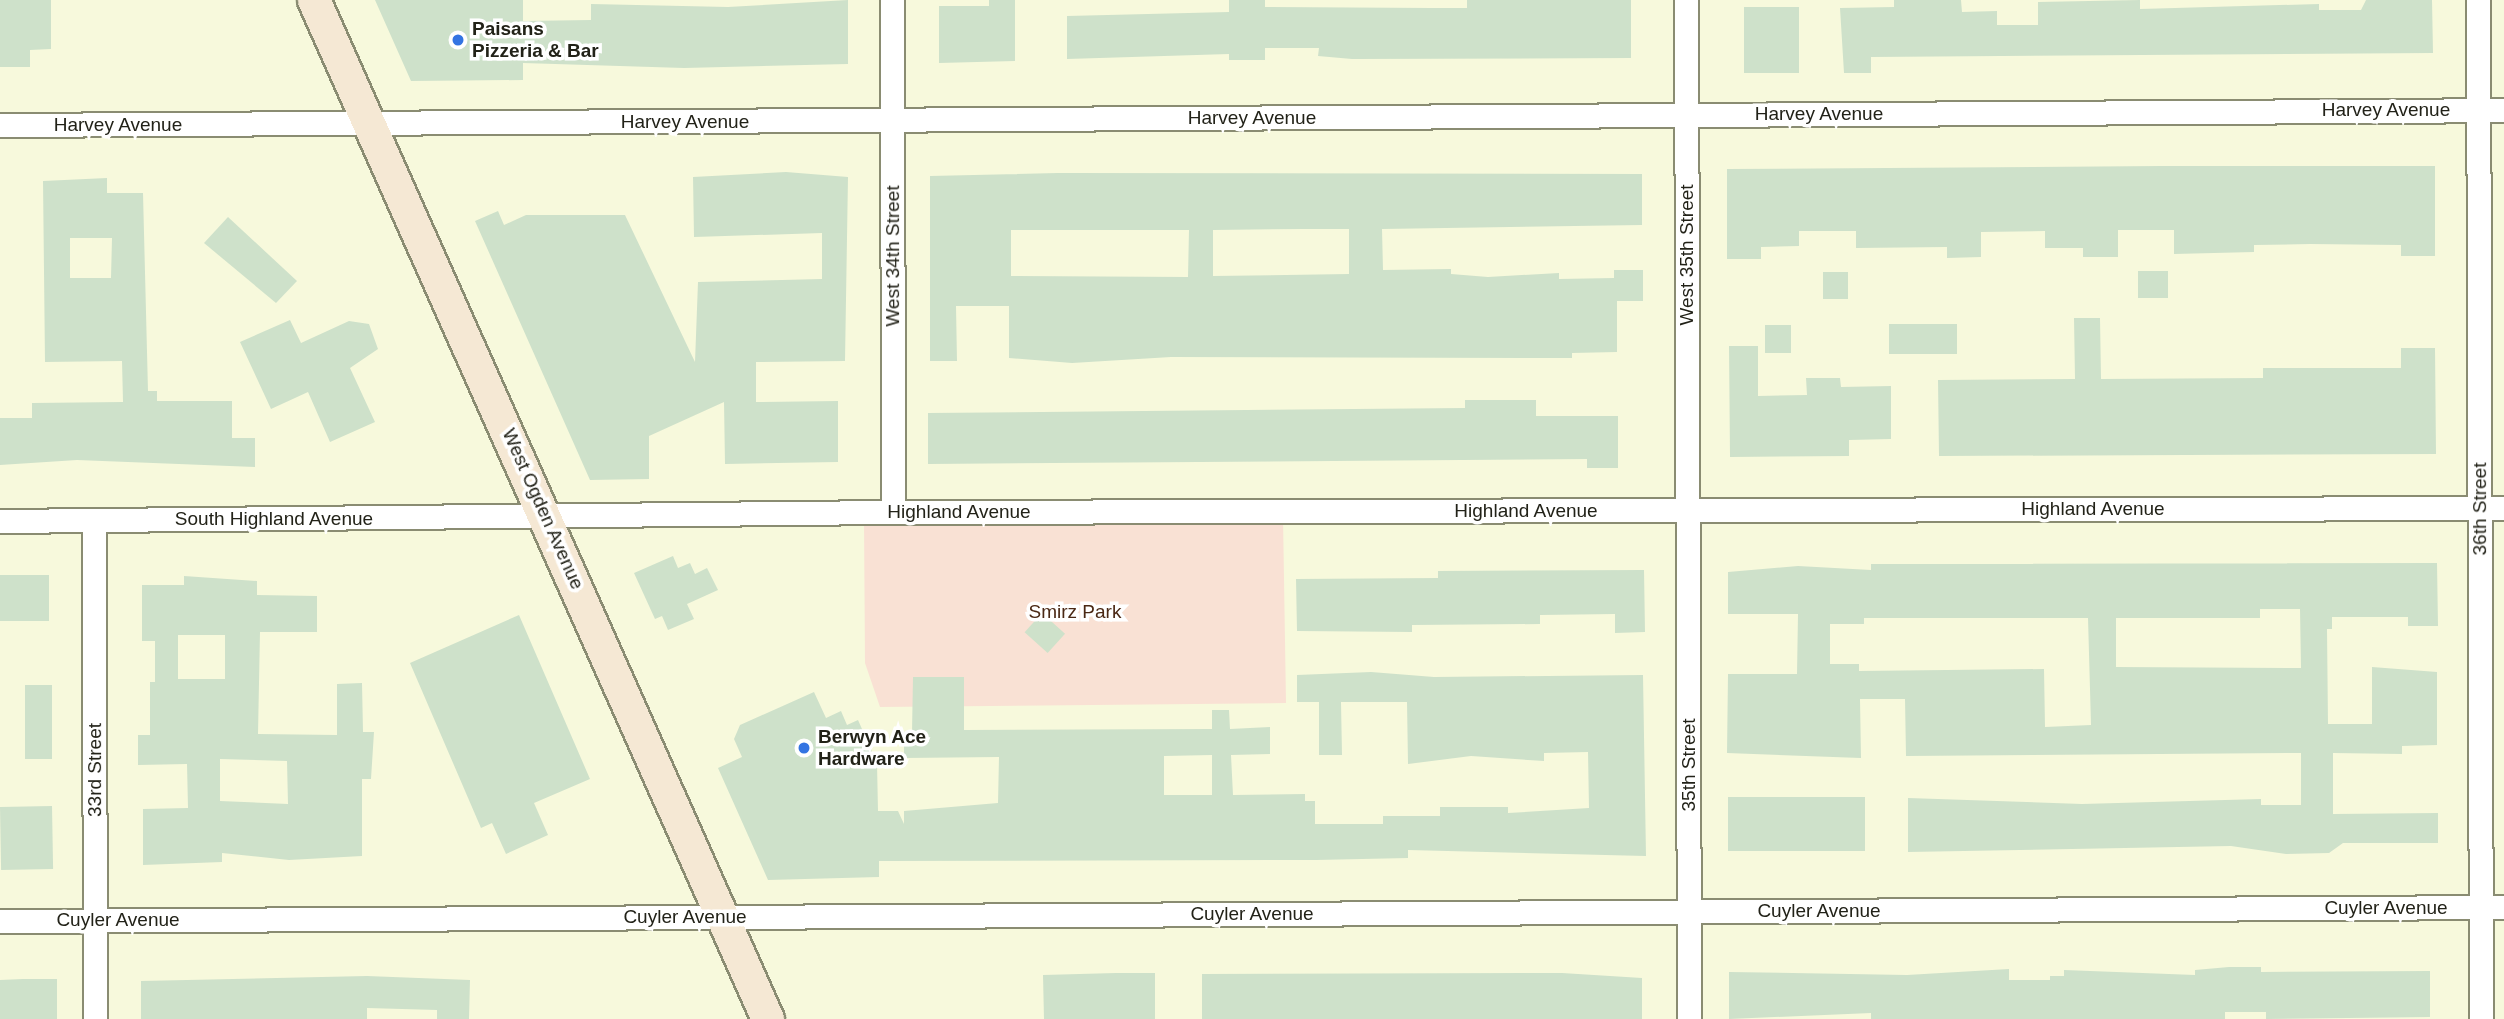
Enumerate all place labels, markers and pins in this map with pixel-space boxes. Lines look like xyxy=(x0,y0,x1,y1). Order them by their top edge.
place label: Paisans Pizzeria & Bar xyxy=(472,18,599,62)
marker: Paisans Pizzeria & Bar xyxy=(450,32,466,48)
place label: Berwyn Ace Hardware xyxy=(818,726,927,770)
marker: Berwyn Ace Hardware xyxy=(796,740,812,756)

